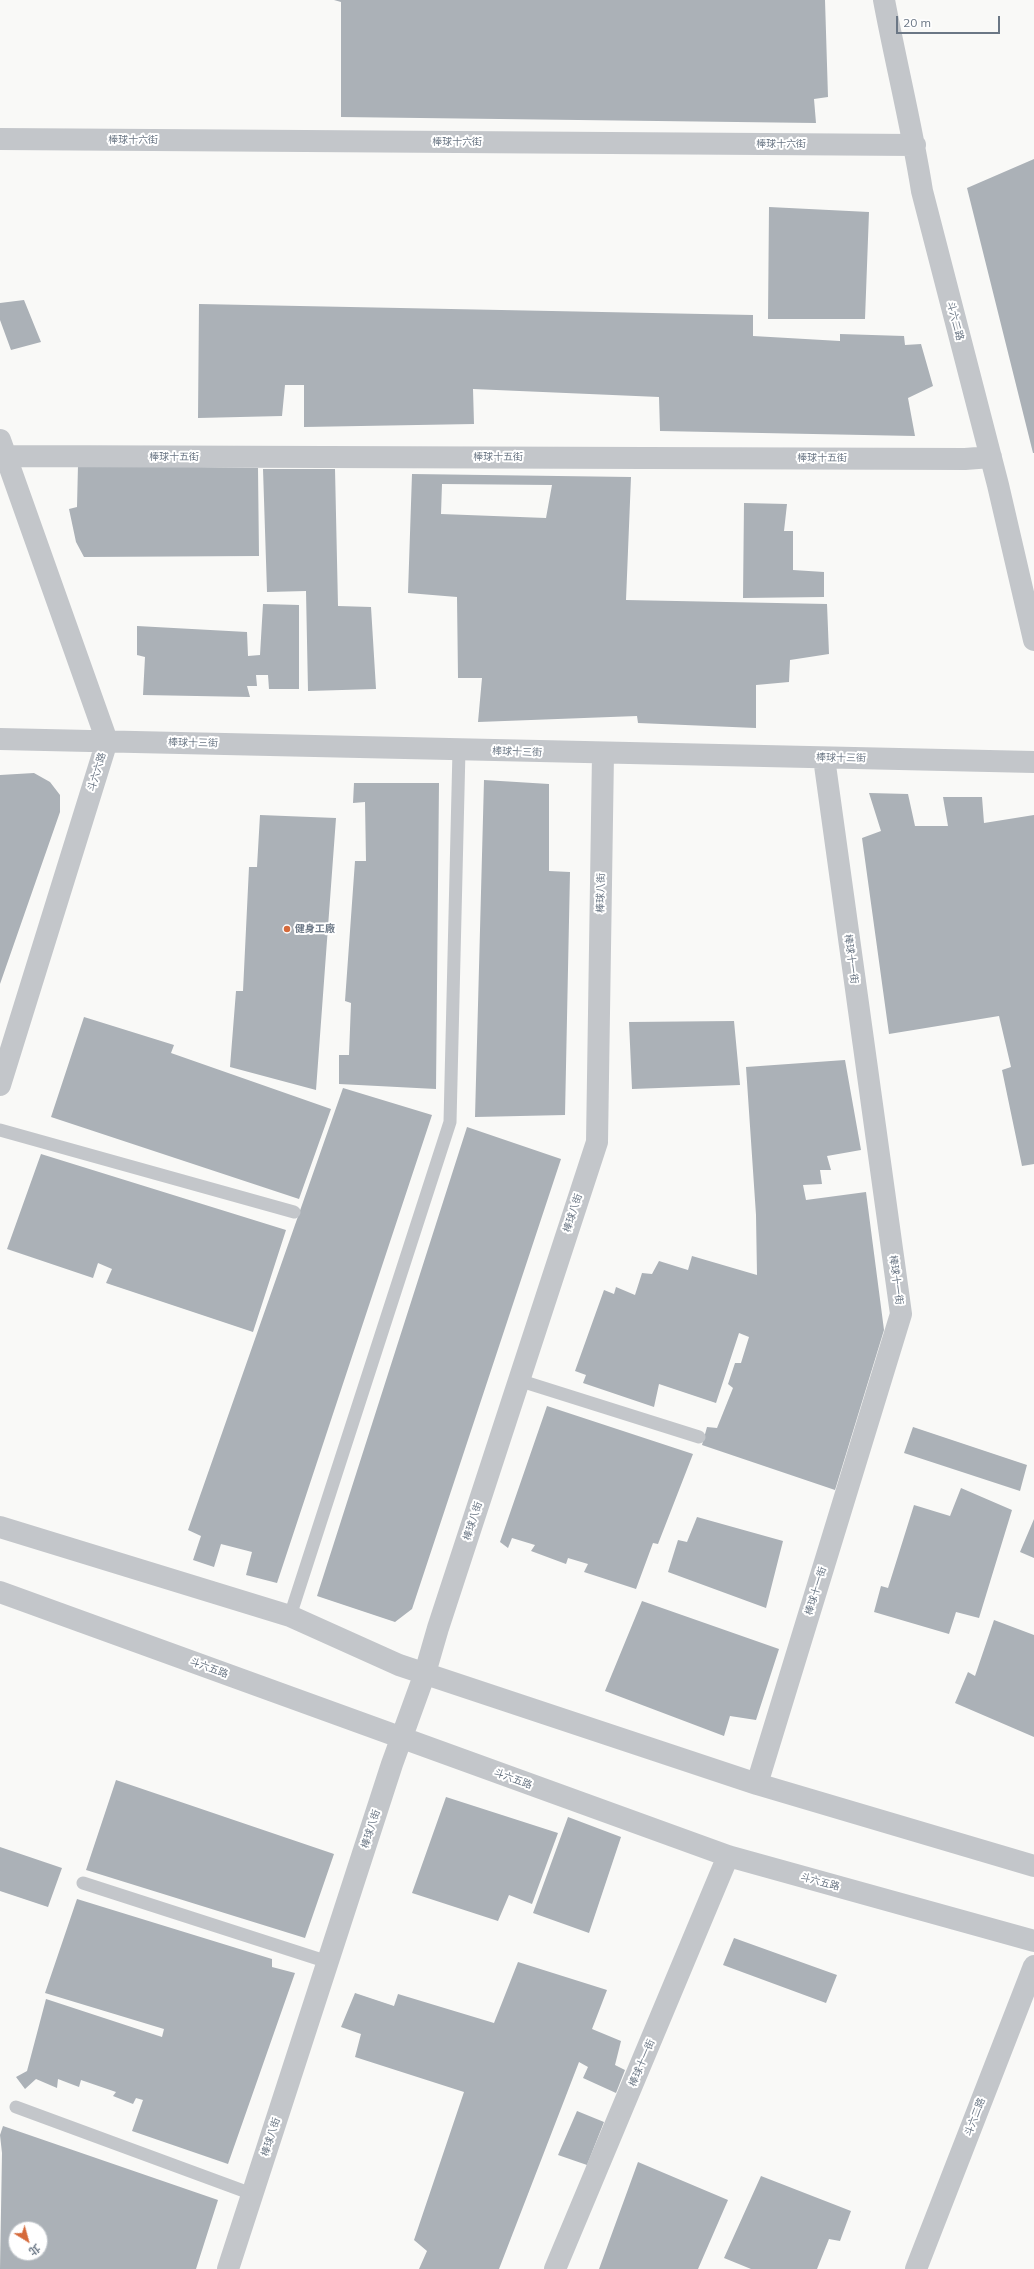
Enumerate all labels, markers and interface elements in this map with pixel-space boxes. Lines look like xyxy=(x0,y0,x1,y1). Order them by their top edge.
scale bar xyxy=(898,8,1002,34)
text: 20 m xyxy=(903,15,931,30)
street label: 棒球十六街 xyxy=(108,134,158,146)
street label: 棒球十六街 xyxy=(432,136,482,148)
street label: 棒球十六街 xyxy=(756,138,806,150)
street label: 斗六二路 xyxy=(944,300,966,342)
street label: 棒球十五街 xyxy=(149,451,199,463)
street label: 棒球十五街 xyxy=(473,451,523,463)
street label: 棒球十五街 xyxy=(797,452,847,464)
street label: 棒球十三街 xyxy=(168,737,218,749)
street label: 棒球十三街 xyxy=(492,745,542,759)
street label: 斗六六路 xyxy=(85,751,109,793)
street label: 棒球十三街 xyxy=(816,752,866,764)
street label: 棒球八街 xyxy=(595,873,607,913)
place label: 健身工廠 xyxy=(295,923,335,935)
marker: 健身工廠 xyxy=(282,924,292,934)
street label: 棒球十一街 xyxy=(842,933,860,985)
street label: 棒球八街 xyxy=(561,1192,585,1234)
street label: 棒球十一街 xyxy=(887,1254,905,1306)
street label: 棒球八街 xyxy=(461,1500,485,1542)
street label: 棒球十一街 xyxy=(803,1565,829,1617)
street label: 斗六五路 xyxy=(188,1656,230,1680)
street label: 斗六五路 xyxy=(492,1767,534,1791)
street label: 棒球八街 xyxy=(359,1808,383,1850)
street label: 斗六五路 xyxy=(799,1871,841,1893)
street label: 棒球十一街 xyxy=(627,2038,657,2088)
street label: 斗六二路 xyxy=(962,2096,988,2138)
street label: 棒球八街 xyxy=(259,2116,283,2158)
north arrow xyxy=(8,2221,48,2261)
text: 北 xyxy=(26,2241,43,2259)

